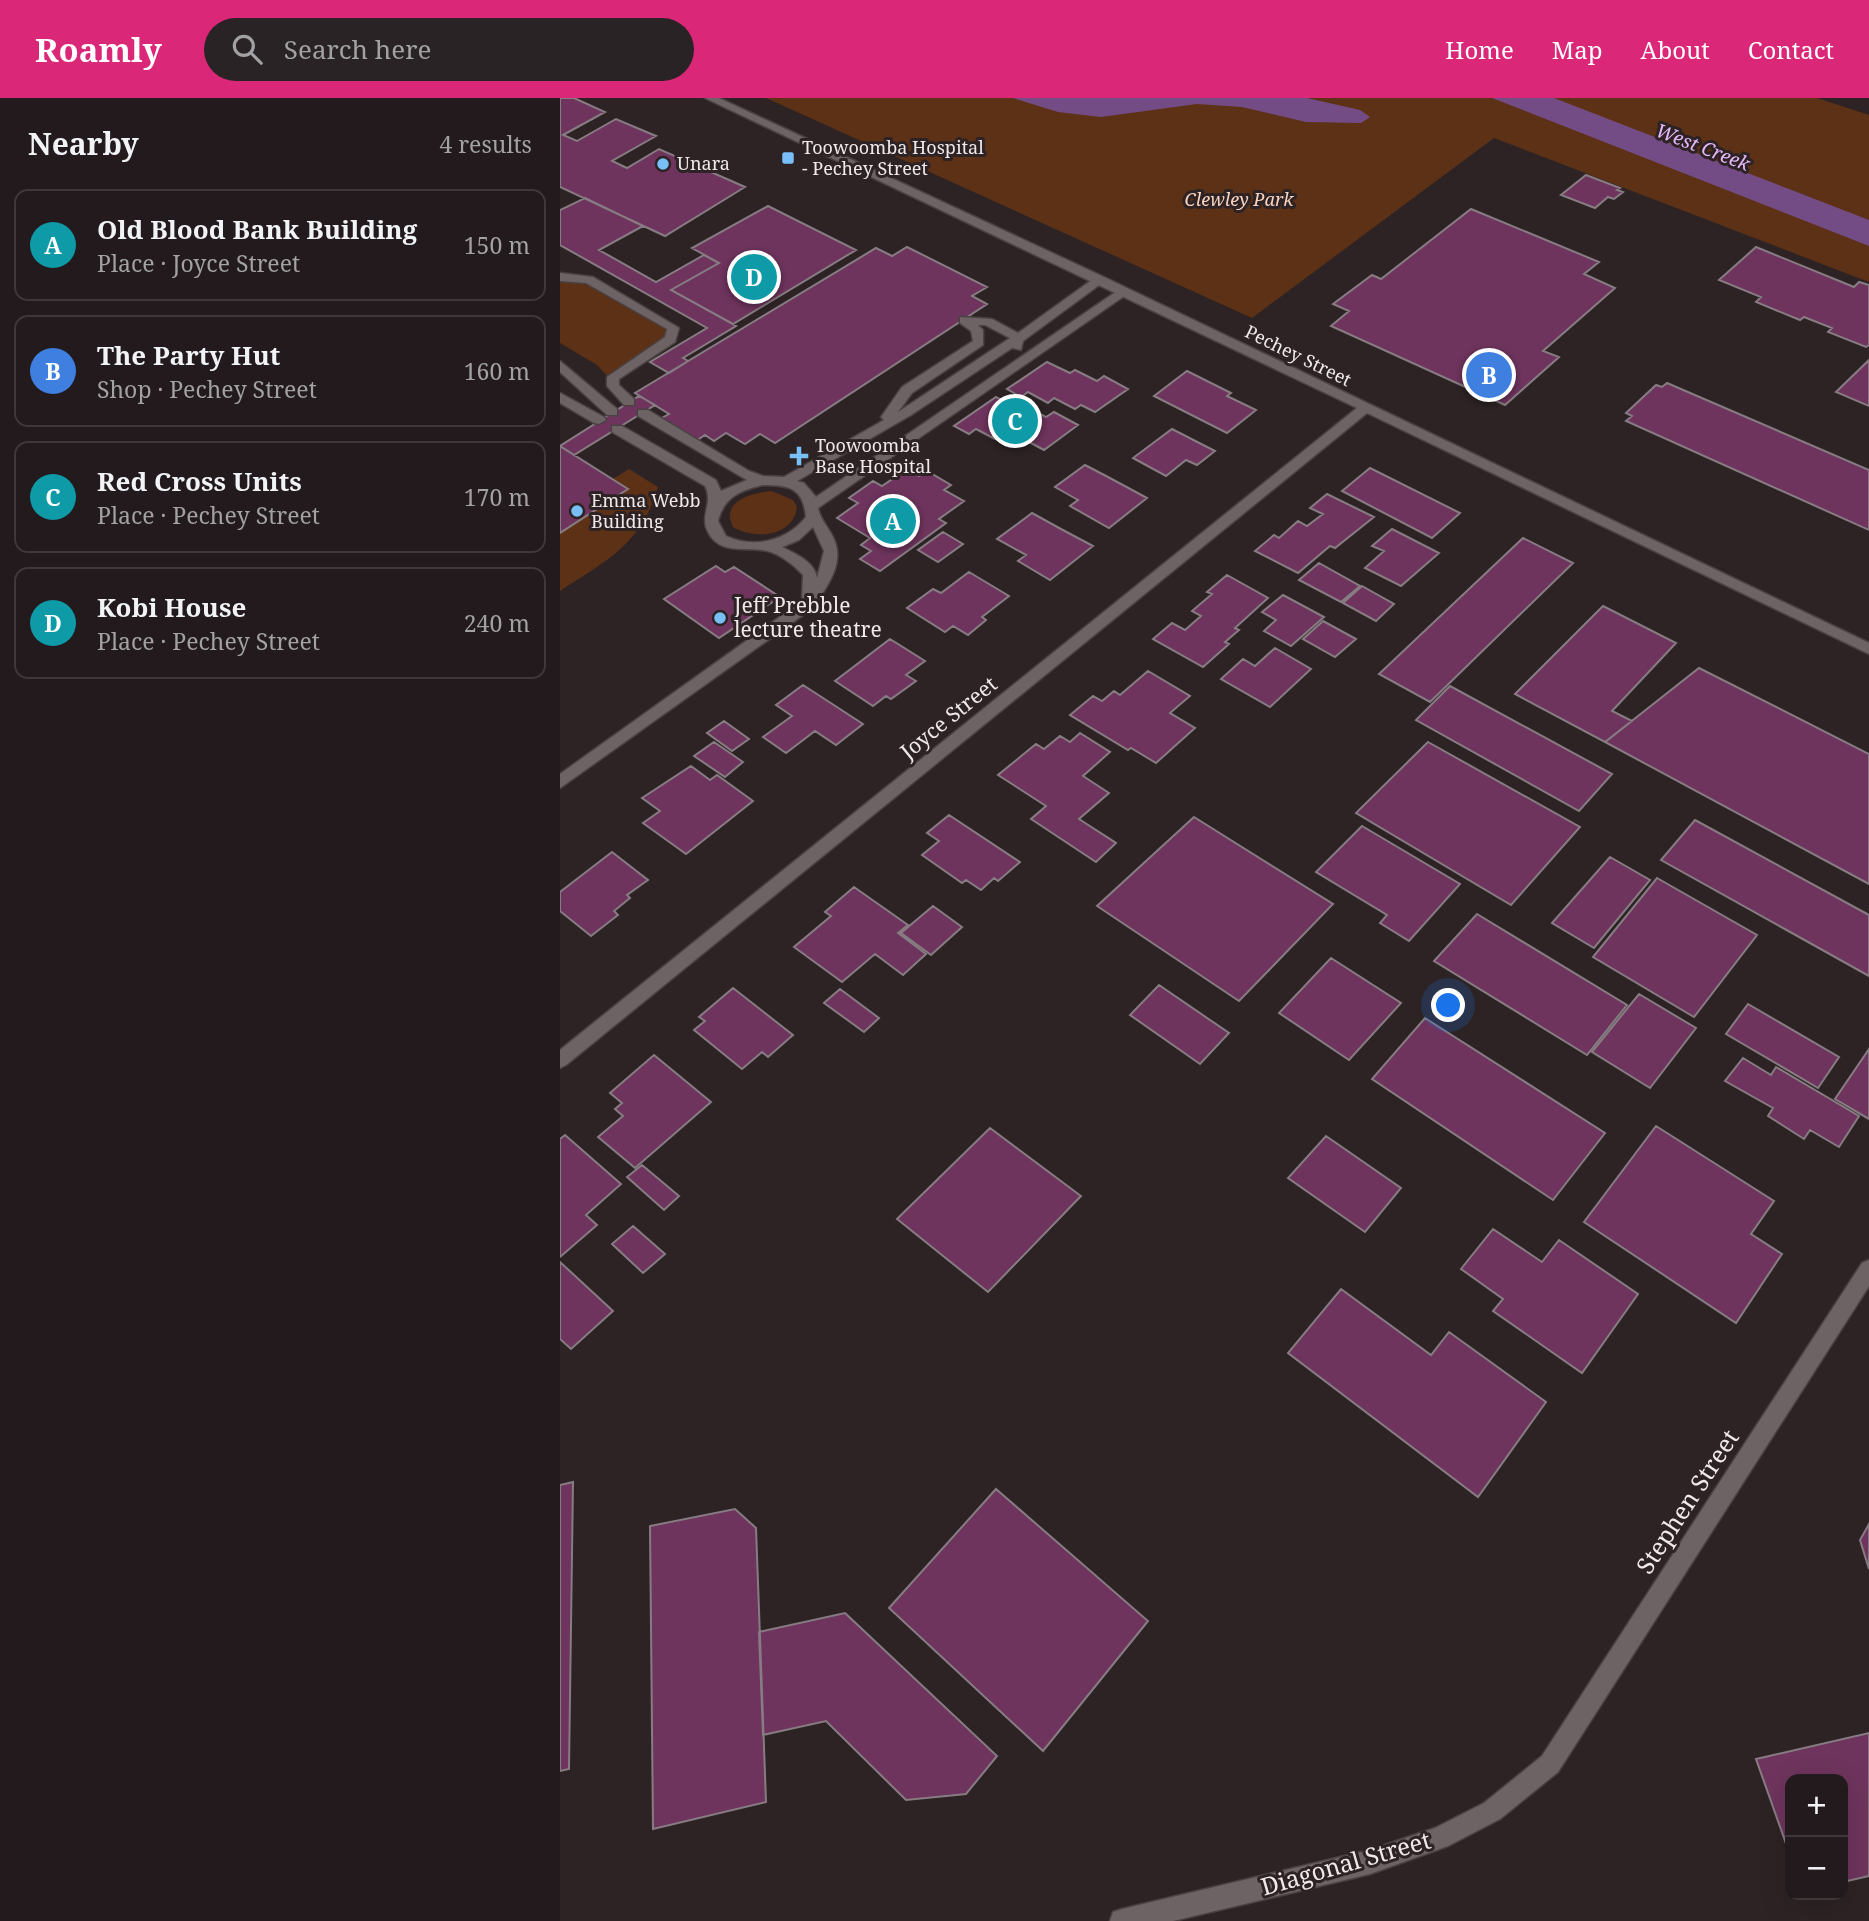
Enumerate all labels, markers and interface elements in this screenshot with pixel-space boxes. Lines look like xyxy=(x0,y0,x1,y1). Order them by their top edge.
search box xyxy=(204,18,694,81)
text: Roamly xyxy=(35,27,162,72)
icon: search xyxy=(228,30,266,68)
text: Search here xyxy=(284,31,431,67)
text: Home xyxy=(1445,33,1514,66)
text: Map xyxy=(1552,33,1603,66)
text: About xyxy=(1641,33,1710,66)
text: Contact xyxy=(1748,33,1834,66)
water label: West Creek xyxy=(1652,117,1755,177)
text: Nearby xyxy=(28,123,139,164)
text: 4 results xyxy=(439,128,532,160)
place label: Toowoomba Hospital - Pechey Street xyxy=(802,135,984,180)
marker: Toowoomba Hospital - Pechey Street xyxy=(780,150,796,166)
place label: Unara xyxy=(677,151,730,175)
marker: Unara xyxy=(655,156,671,172)
park label: Clewley Park xyxy=(1184,187,1294,211)
text: Old Blood Bank Building xyxy=(97,211,417,247)
text: A xyxy=(44,229,62,261)
text: 150 m xyxy=(464,229,530,261)
text: Place · Joyce Street xyxy=(97,247,300,279)
pin: D xyxy=(731,251,777,303)
street label: Pechey Street xyxy=(1241,319,1356,391)
text: The Party Hut xyxy=(97,337,280,373)
pin: B xyxy=(1466,349,1512,401)
text: B xyxy=(45,355,61,387)
text: 160 m xyxy=(464,355,530,387)
text: Shop · Pechey Street xyxy=(97,373,317,405)
pin: C xyxy=(992,395,1038,447)
place label: Toowoomba Base Hospital xyxy=(815,433,931,478)
marker: Toowoomba Base Hospital xyxy=(789,446,809,466)
text: Red Cross Units xyxy=(97,463,302,499)
text: C xyxy=(45,481,61,513)
text: 170 m xyxy=(464,481,530,513)
place label: Emma Webb Building xyxy=(591,488,701,533)
pin: A xyxy=(870,495,916,547)
text: Place · Pechey Street xyxy=(97,499,320,531)
marker: Emma Webb Building xyxy=(569,503,585,519)
text: Kobi House xyxy=(97,589,246,625)
place label: Jeff Prebble lecture theatre xyxy=(733,591,882,643)
text: D xyxy=(44,607,62,639)
text: 240 m xyxy=(464,607,530,639)
marker: Jeff Prebble lecture theatre xyxy=(712,610,728,626)
text: Place · Pechey Street xyxy=(97,625,320,657)
street label: Joyce Street xyxy=(893,670,1003,765)
your location xyxy=(1431,988,1465,1022)
street label: Stephen Street xyxy=(1628,1423,1746,1580)
map controls xyxy=(1785,1774,1848,1900)
button: + xyxy=(1785,1774,1848,1837)
street label: Diagonal Street xyxy=(1257,1823,1434,1903)
button: − xyxy=(1785,1837,1848,1900)

